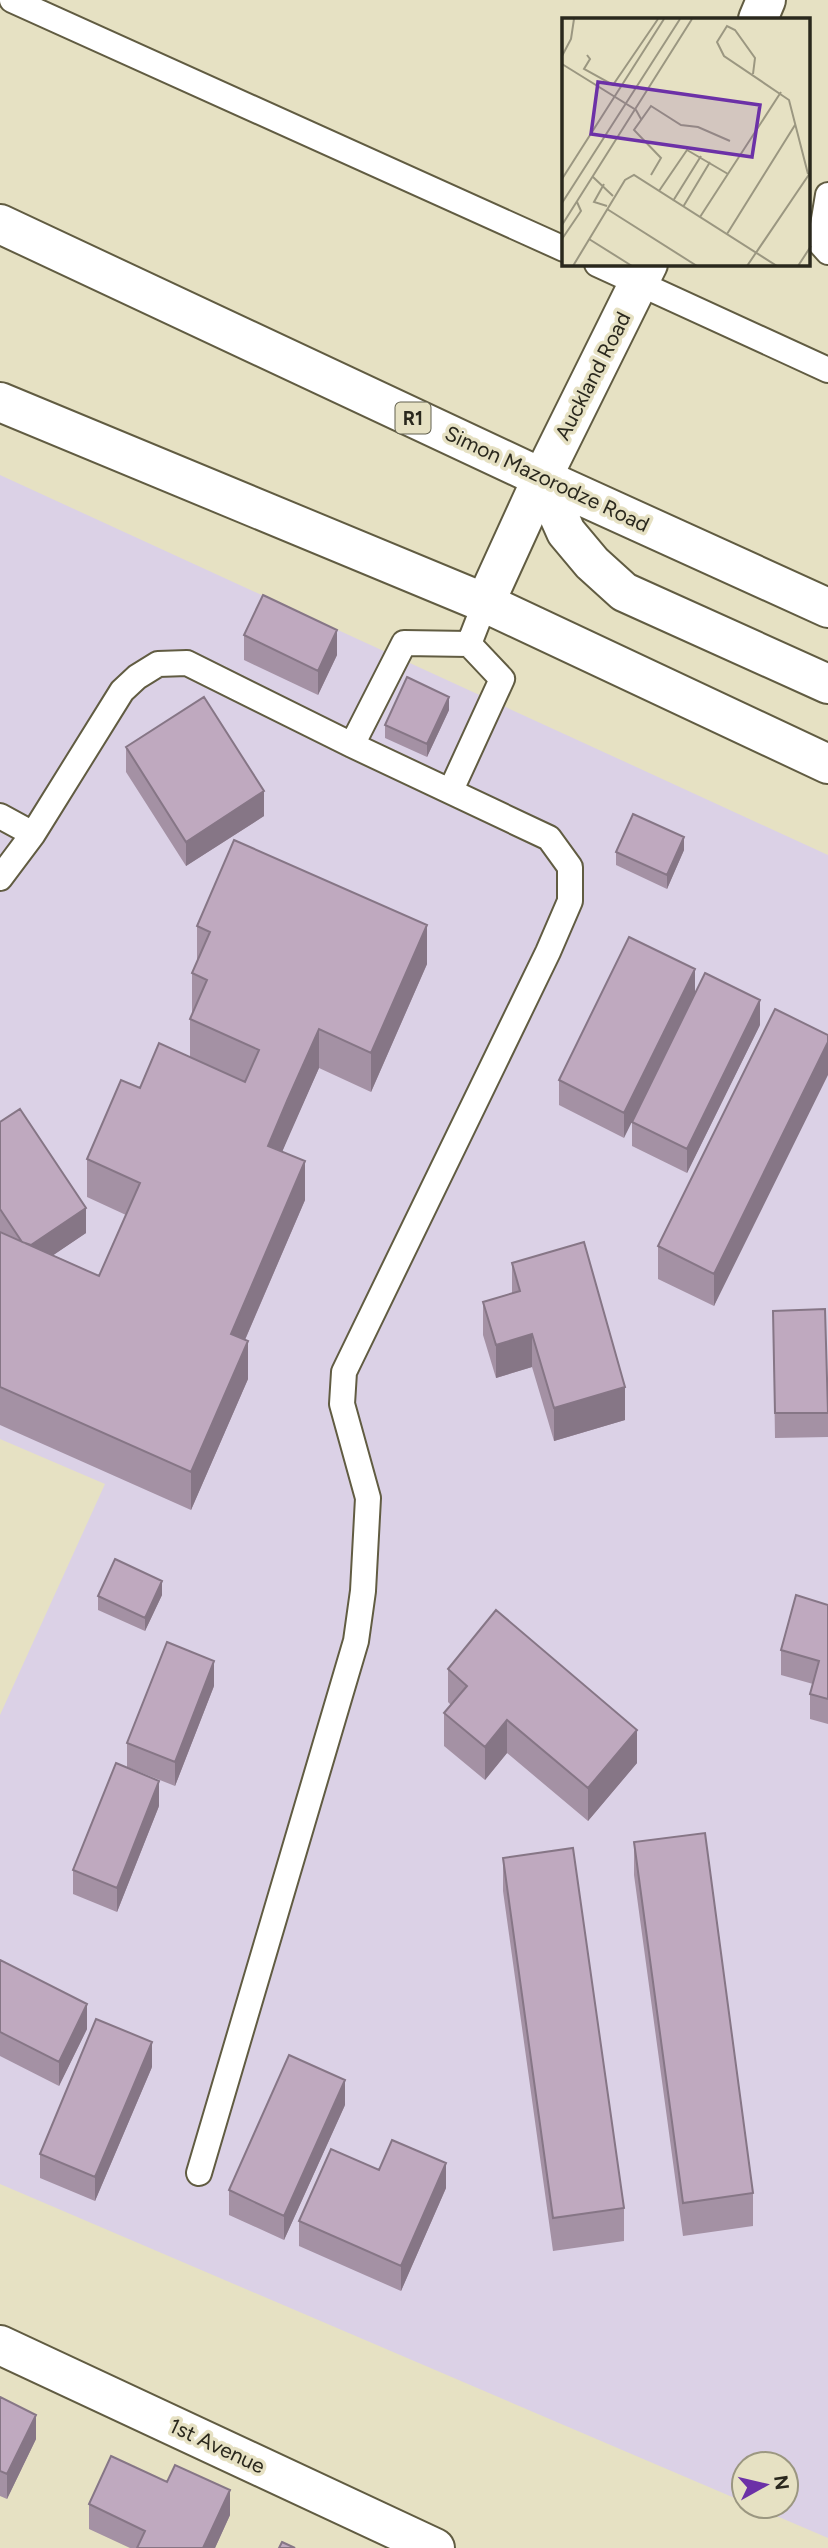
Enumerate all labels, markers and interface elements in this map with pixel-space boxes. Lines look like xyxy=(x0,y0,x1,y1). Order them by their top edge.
inset map xyxy=(562,18,810,266)
street label: Auckland Road xyxy=(550,308,636,444)
road number: R1 xyxy=(396,402,430,434)
street label: Simon Mazorodze Road xyxy=(441,420,653,537)
street label: 1st Avenue xyxy=(165,2413,269,2479)
north arrow xyxy=(730,2450,800,2520)
text: N xyxy=(769,2474,794,2492)

